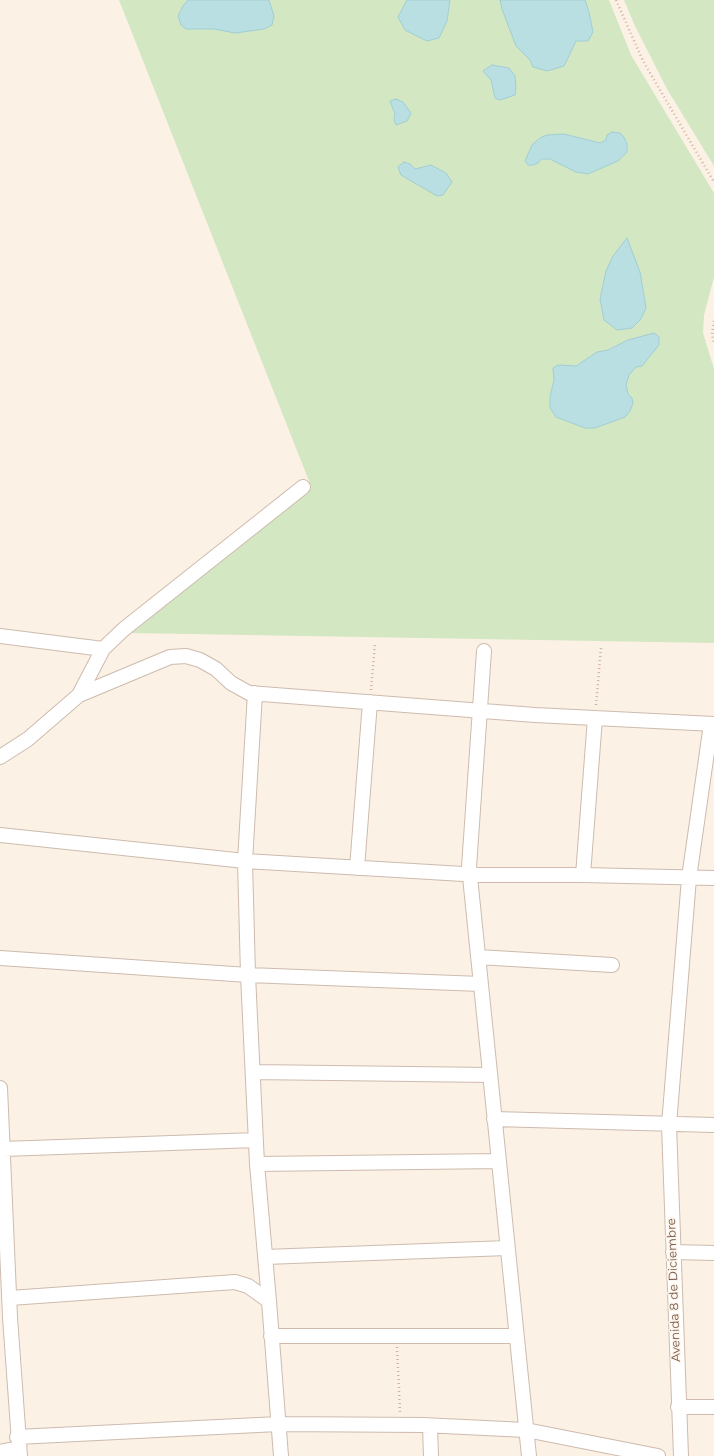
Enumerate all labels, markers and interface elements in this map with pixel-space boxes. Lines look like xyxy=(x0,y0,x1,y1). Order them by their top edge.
street label: Avenida 8 de Diciembre xyxy=(664,1218,684,1362)

